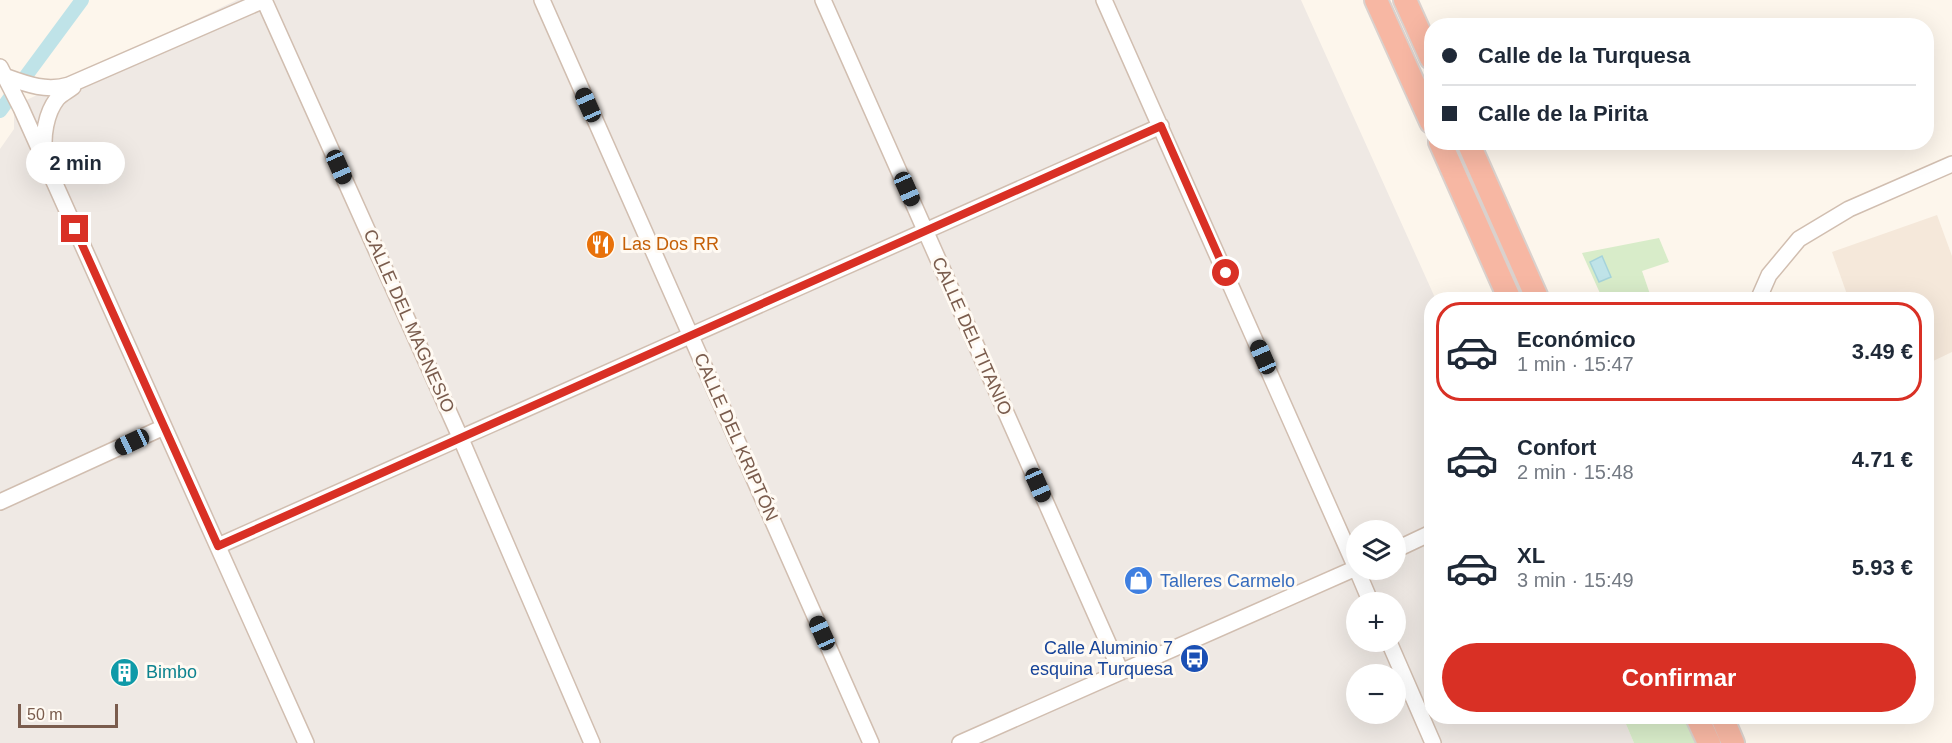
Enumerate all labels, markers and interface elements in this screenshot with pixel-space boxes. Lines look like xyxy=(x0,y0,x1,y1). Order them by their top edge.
text: Calle de la Turquesa xyxy=(1478,43,1690,68)
car xyxy=(572,85,604,125)
text: Calle de la Pirita xyxy=(1478,101,1648,126)
callout: 2 min xyxy=(26,142,124,184)
car xyxy=(323,147,355,187)
text: 2 min xyxy=(49,152,102,174)
car xyxy=(891,169,923,209)
route end xyxy=(61,215,88,242)
street label: CALLE DEL MAGNESIO xyxy=(360,226,458,416)
restaurant icon: Las Dos RR xyxy=(585,228,617,260)
place label: Las Dos RR xyxy=(622,234,719,254)
street label: CALLE DEL TITANIO xyxy=(928,254,1016,418)
route start xyxy=(1212,259,1239,286)
icon: car xyxy=(1445,325,1499,379)
text: Económico xyxy=(1517,327,1636,352)
car xyxy=(1247,337,1279,377)
text: 3.49 € xyxy=(1852,339,1913,364)
street label: CALLE DEL KRIPTÓN xyxy=(690,350,783,524)
text: 1 min · 15:47 xyxy=(1517,353,1634,375)
car xyxy=(112,426,152,458)
icon: car xyxy=(1445,433,1499,487)
text: Confort xyxy=(1517,435,1596,460)
text: 4.71 € xyxy=(1852,447,1913,472)
text: 2 min · 15:48 xyxy=(1517,461,1634,483)
car xyxy=(1022,465,1054,505)
map controls xyxy=(1346,520,1406,724)
button: layers xyxy=(1346,520,1406,580)
icon: car xyxy=(1445,541,1499,595)
text: XL xyxy=(1517,543,1545,568)
text: 5.93 € xyxy=(1852,555,1913,580)
shop icon: Talleres Carmelo xyxy=(1123,565,1155,597)
text: 3 min · 15:49 xyxy=(1517,569,1634,591)
place label: Talleres Carmelo xyxy=(1160,571,1295,591)
button: + xyxy=(1346,592,1406,652)
car xyxy=(806,613,838,653)
place label: Calle Aluminio 7 esquina Turquesa xyxy=(1030,638,1174,679)
bus stop icon: Calle Aluminio 7 esquina Turquesa xyxy=(1178,642,1210,674)
button: Confirmar xyxy=(1442,643,1916,712)
building icon: Bimbo xyxy=(109,656,141,688)
place label: Bimbo xyxy=(146,662,197,682)
button: − xyxy=(1346,664,1406,724)
scale bar xyxy=(18,701,118,728)
text: 50 m xyxy=(27,706,63,723)

